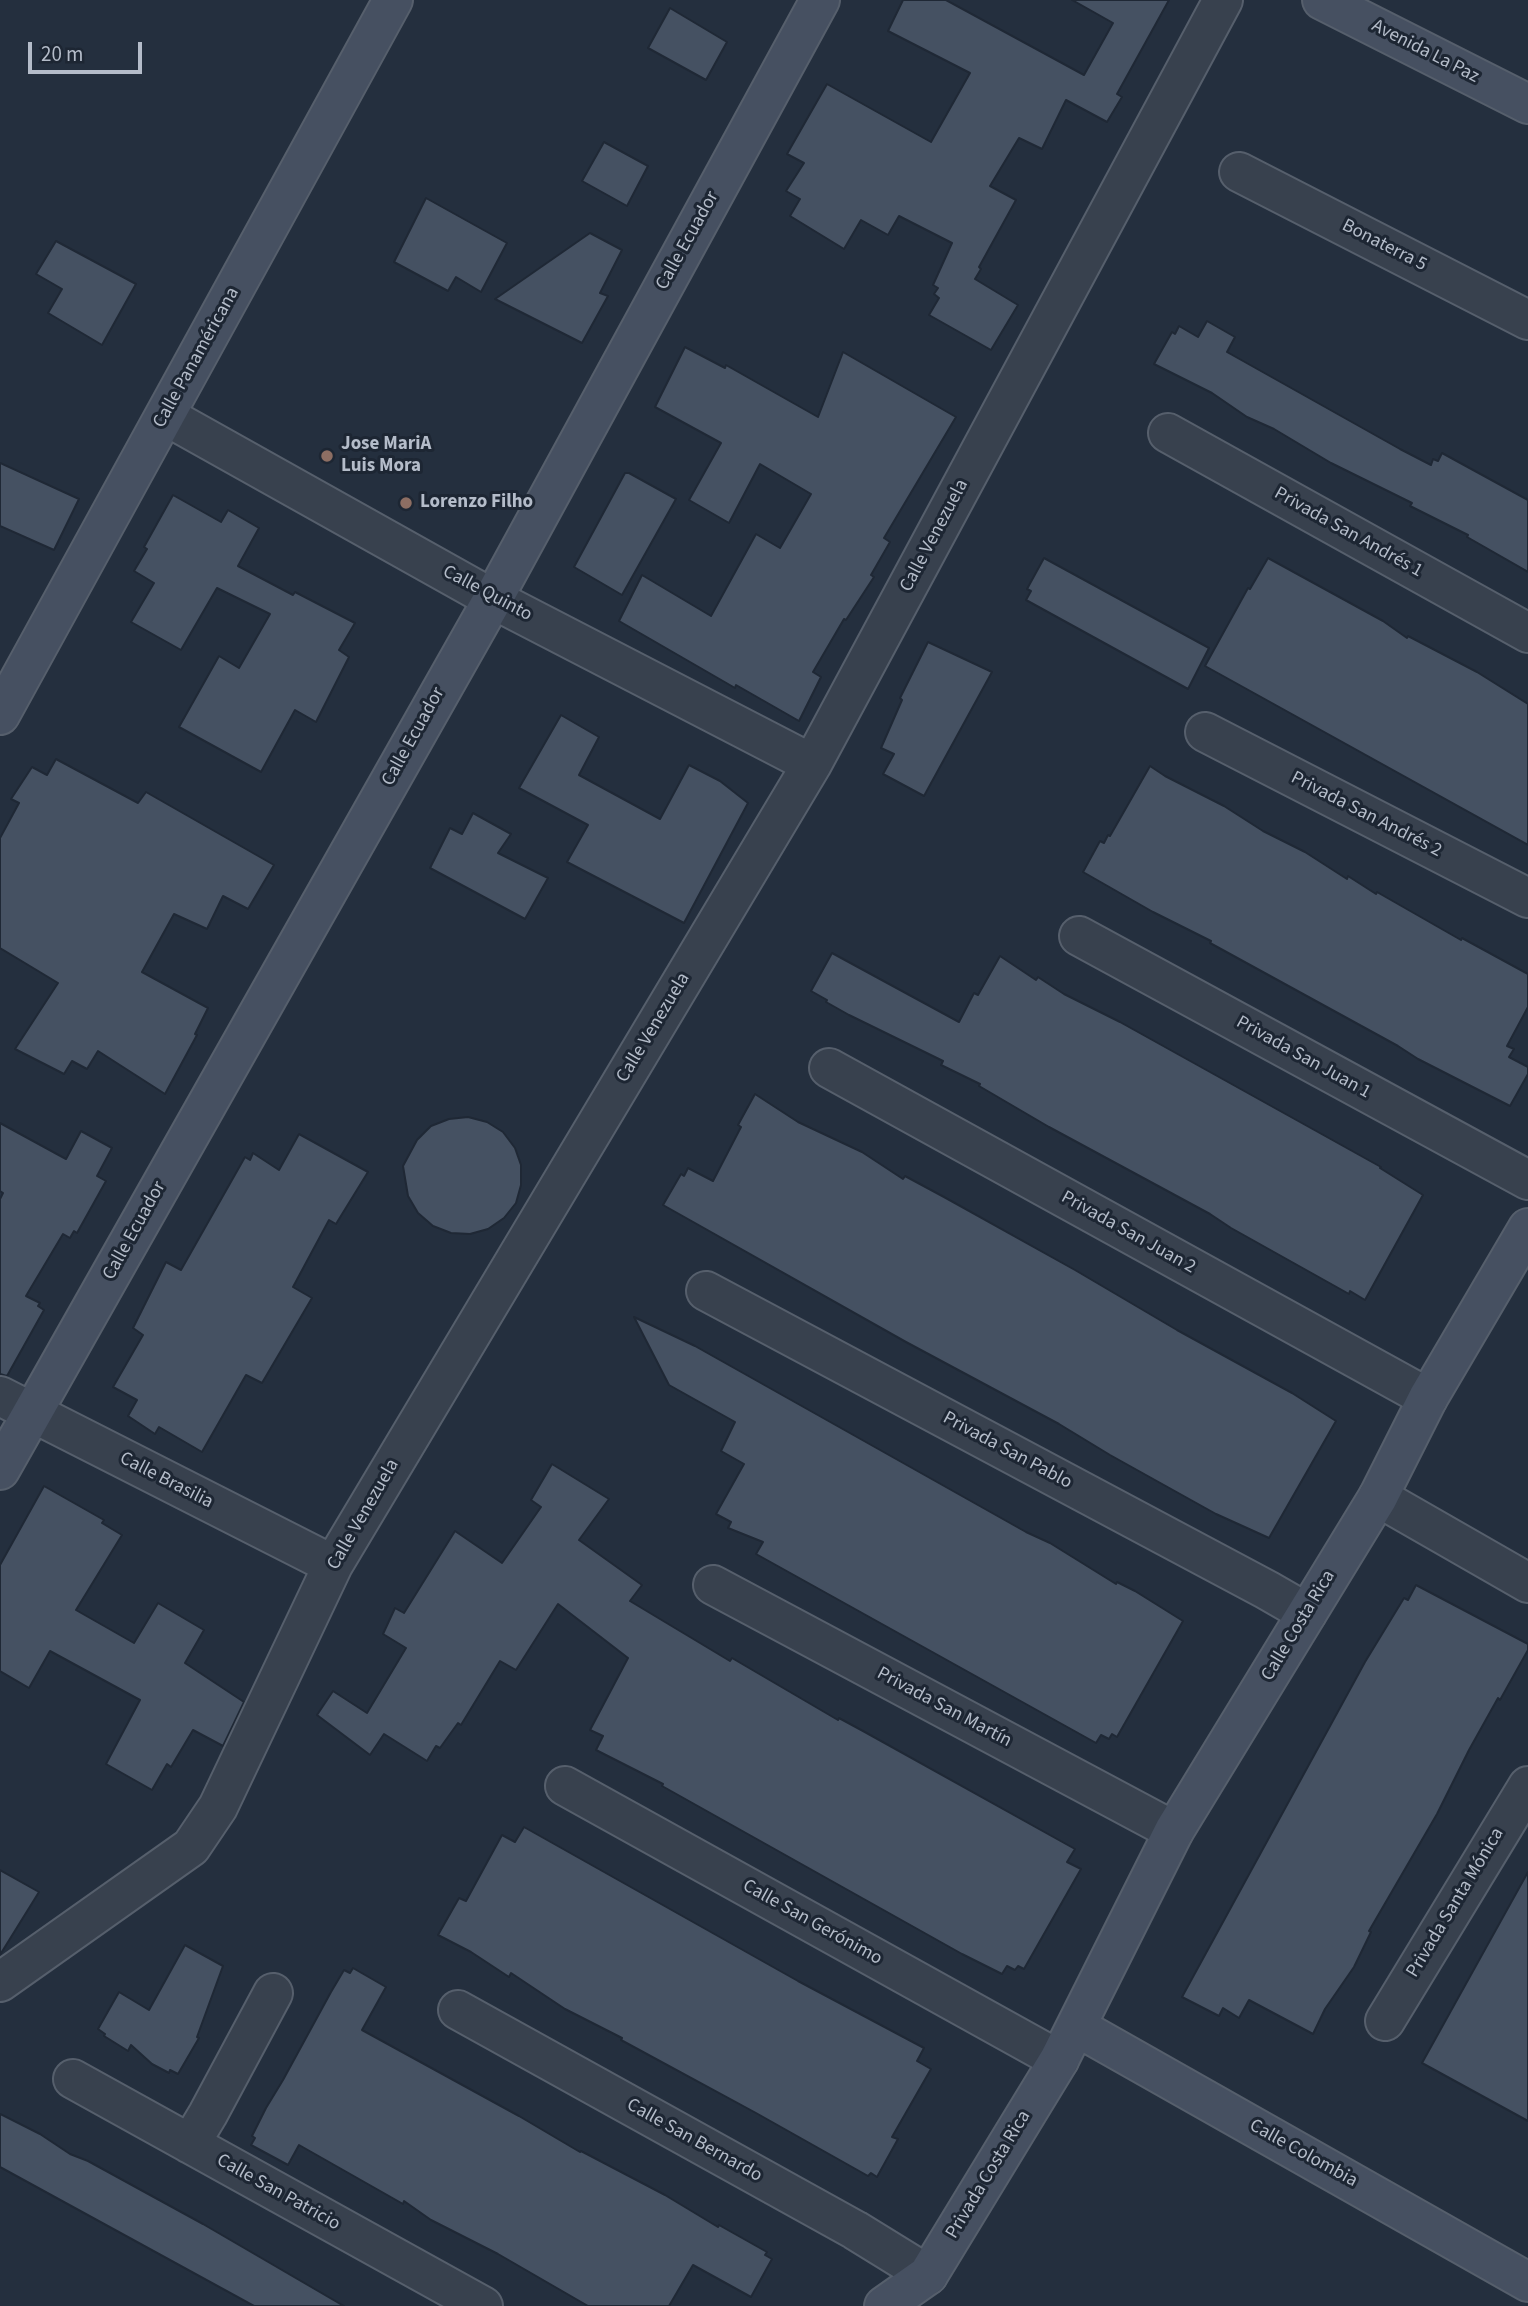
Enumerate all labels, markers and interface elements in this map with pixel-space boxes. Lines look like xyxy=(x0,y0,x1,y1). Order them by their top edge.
street label: Avenida La Paz xyxy=(1367,15,1483,89)
scale bar xyxy=(32,28,145,72)
text: 20 m xyxy=(41,39,83,69)
street label: Calle Ecuador xyxy=(652,188,724,294)
street label: Bonaterra 5 xyxy=(1338,215,1430,277)
street label: Calle Panaméricana xyxy=(149,284,245,432)
place label: Jose MariA Luis Mora xyxy=(341,434,431,478)
marker: Jose MariA Luis Mora xyxy=(319,448,335,464)
street label: Calle Venezuela xyxy=(896,476,974,596)
street label: Privada San Andrés 1 xyxy=(1270,483,1426,583)
place label: Lorenzo Filho xyxy=(420,492,533,514)
marker: Lorenzo Filho xyxy=(398,495,414,511)
street label: Calle Quinto xyxy=(438,561,536,627)
street label: Calle Ecuador xyxy=(378,684,450,790)
street label: Privada San Andrés 2 xyxy=(1287,767,1445,863)
street label: Calle Venezuela xyxy=(612,969,696,1087)
street label: Privada San Juan 1 xyxy=(1232,1012,1374,1104)
street label: Calle Ecuador xyxy=(99,1178,171,1284)
street label: Privada San Juan 2 xyxy=(1057,1187,1199,1279)
street label: Privada San Pablo xyxy=(938,1407,1076,1495)
street label: Calle Brasilia xyxy=(115,1448,217,1514)
street label: Calle Venezuela xyxy=(323,1456,405,1574)
street label: Calle Costa Rica xyxy=(1257,1567,1341,1685)
street label: Privada San Martín xyxy=(873,1663,1015,1753)
street label: Privada Santa Mónica xyxy=(1402,1824,1510,1982)
street label: Calle San Gerónimo xyxy=(738,1875,886,1971)
street label: Calle San Bernardo xyxy=(622,2094,766,2188)
street label: Privada Costa Rica xyxy=(942,2107,1036,2243)
street label: Calle Colombia xyxy=(1245,2115,1361,2193)
street label: Calle San Patricio xyxy=(212,2150,344,2236)

